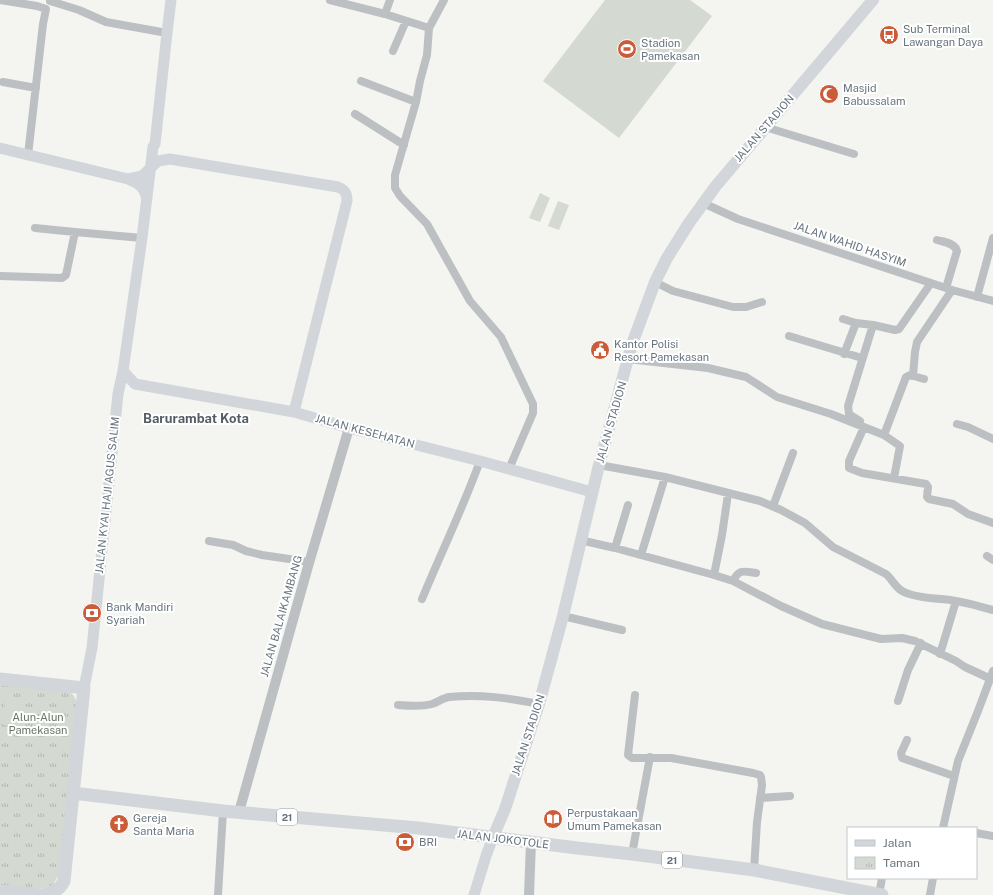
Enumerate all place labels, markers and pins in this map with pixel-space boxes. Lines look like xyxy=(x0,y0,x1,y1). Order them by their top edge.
place label: Sub Terminal Lawangan Daya xyxy=(903,23,983,48)
bus stop icon: Sub Terminal Lawangan Daya xyxy=(878,24,900,46)
place label: Stadion Pamekasan xyxy=(641,37,700,62)
sports icon: Stadion Pamekasan xyxy=(616,38,638,60)
place label: Masjid Babussalam xyxy=(843,82,905,107)
mosque icon: Masjid Babussalam xyxy=(818,83,840,105)
place label: Kantor Polisi Resort Pamekasan xyxy=(614,338,709,363)
public building icon: Kantor Polisi Resort Pamekasan xyxy=(589,339,611,361)
place label: Bank Mandiri Syariah xyxy=(106,601,173,626)
bank icon: Bank Mandiri Syariah xyxy=(81,602,103,624)
place label: Perpustakaan Umum Pamekasan xyxy=(567,807,662,832)
library icon: Perpustakaan Umum Pamekasan xyxy=(542,808,564,830)
place label: Gereja Santa Maria xyxy=(133,812,194,837)
church icon: Gereja Santa Maria xyxy=(108,813,130,835)
bank icon: BRI xyxy=(394,831,416,853)
place label: BRI xyxy=(419,836,437,848)

